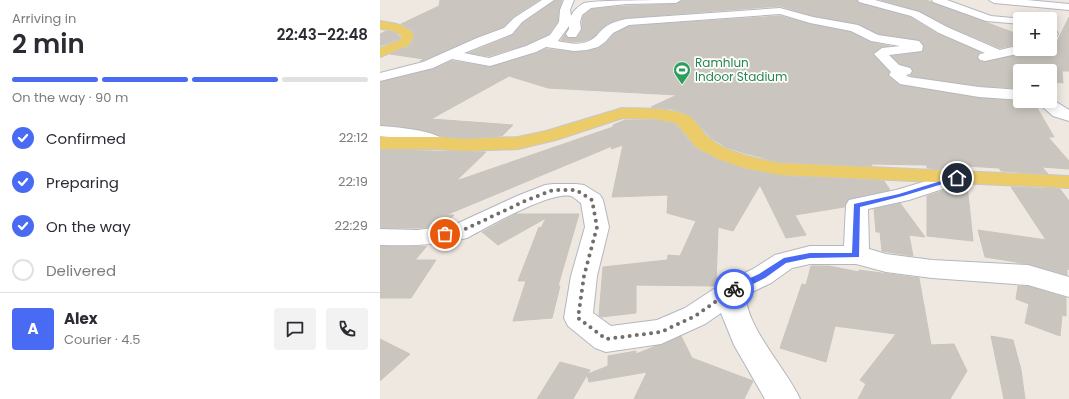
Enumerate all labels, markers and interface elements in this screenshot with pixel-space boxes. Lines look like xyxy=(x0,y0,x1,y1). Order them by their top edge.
text: Arriving in xyxy=(12,9,76,28)
map controls xyxy=(1013,12,1057,108)
button: + xyxy=(1013,12,1057,56)
text: 22:43–22:48 xyxy=(277,24,368,45)
text: 2 min xyxy=(12,26,85,62)
place label: Ramhlun Indoor Stadium xyxy=(695,54,787,85)
sports icon: Ramhlun Indoor Stadium xyxy=(672,60,692,85)
button: − xyxy=(1013,64,1057,108)
text: On the way · 90 m xyxy=(12,88,128,107)
icon: check xyxy=(12,127,34,149)
text: Confirmed xyxy=(46,128,126,149)
text: 22:12 xyxy=(339,128,368,147)
pin xyxy=(940,161,974,195)
icon: home xyxy=(946,167,968,189)
icon: check xyxy=(12,171,34,193)
text: Preparing xyxy=(46,172,119,193)
text: 22:19 xyxy=(338,172,368,191)
icon: check xyxy=(12,215,34,237)
text: On the way xyxy=(46,216,131,237)
text: 22:29 xyxy=(335,216,368,235)
pin xyxy=(428,217,462,251)
icon: bag xyxy=(434,223,456,245)
text: Delivered xyxy=(46,260,116,281)
courier xyxy=(714,269,754,309)
icon: bike xyxy=(723,278,745,300)
text: Alex xyxy=(64,308,98,329)
button: chat xyxy=(274,308,316,350)
button: phone xyxy=(326,308,368,350)
text: A xyxy=(27,318,39,339)
text: Courier · 4.5 xyxy=(64,330,140,349)

